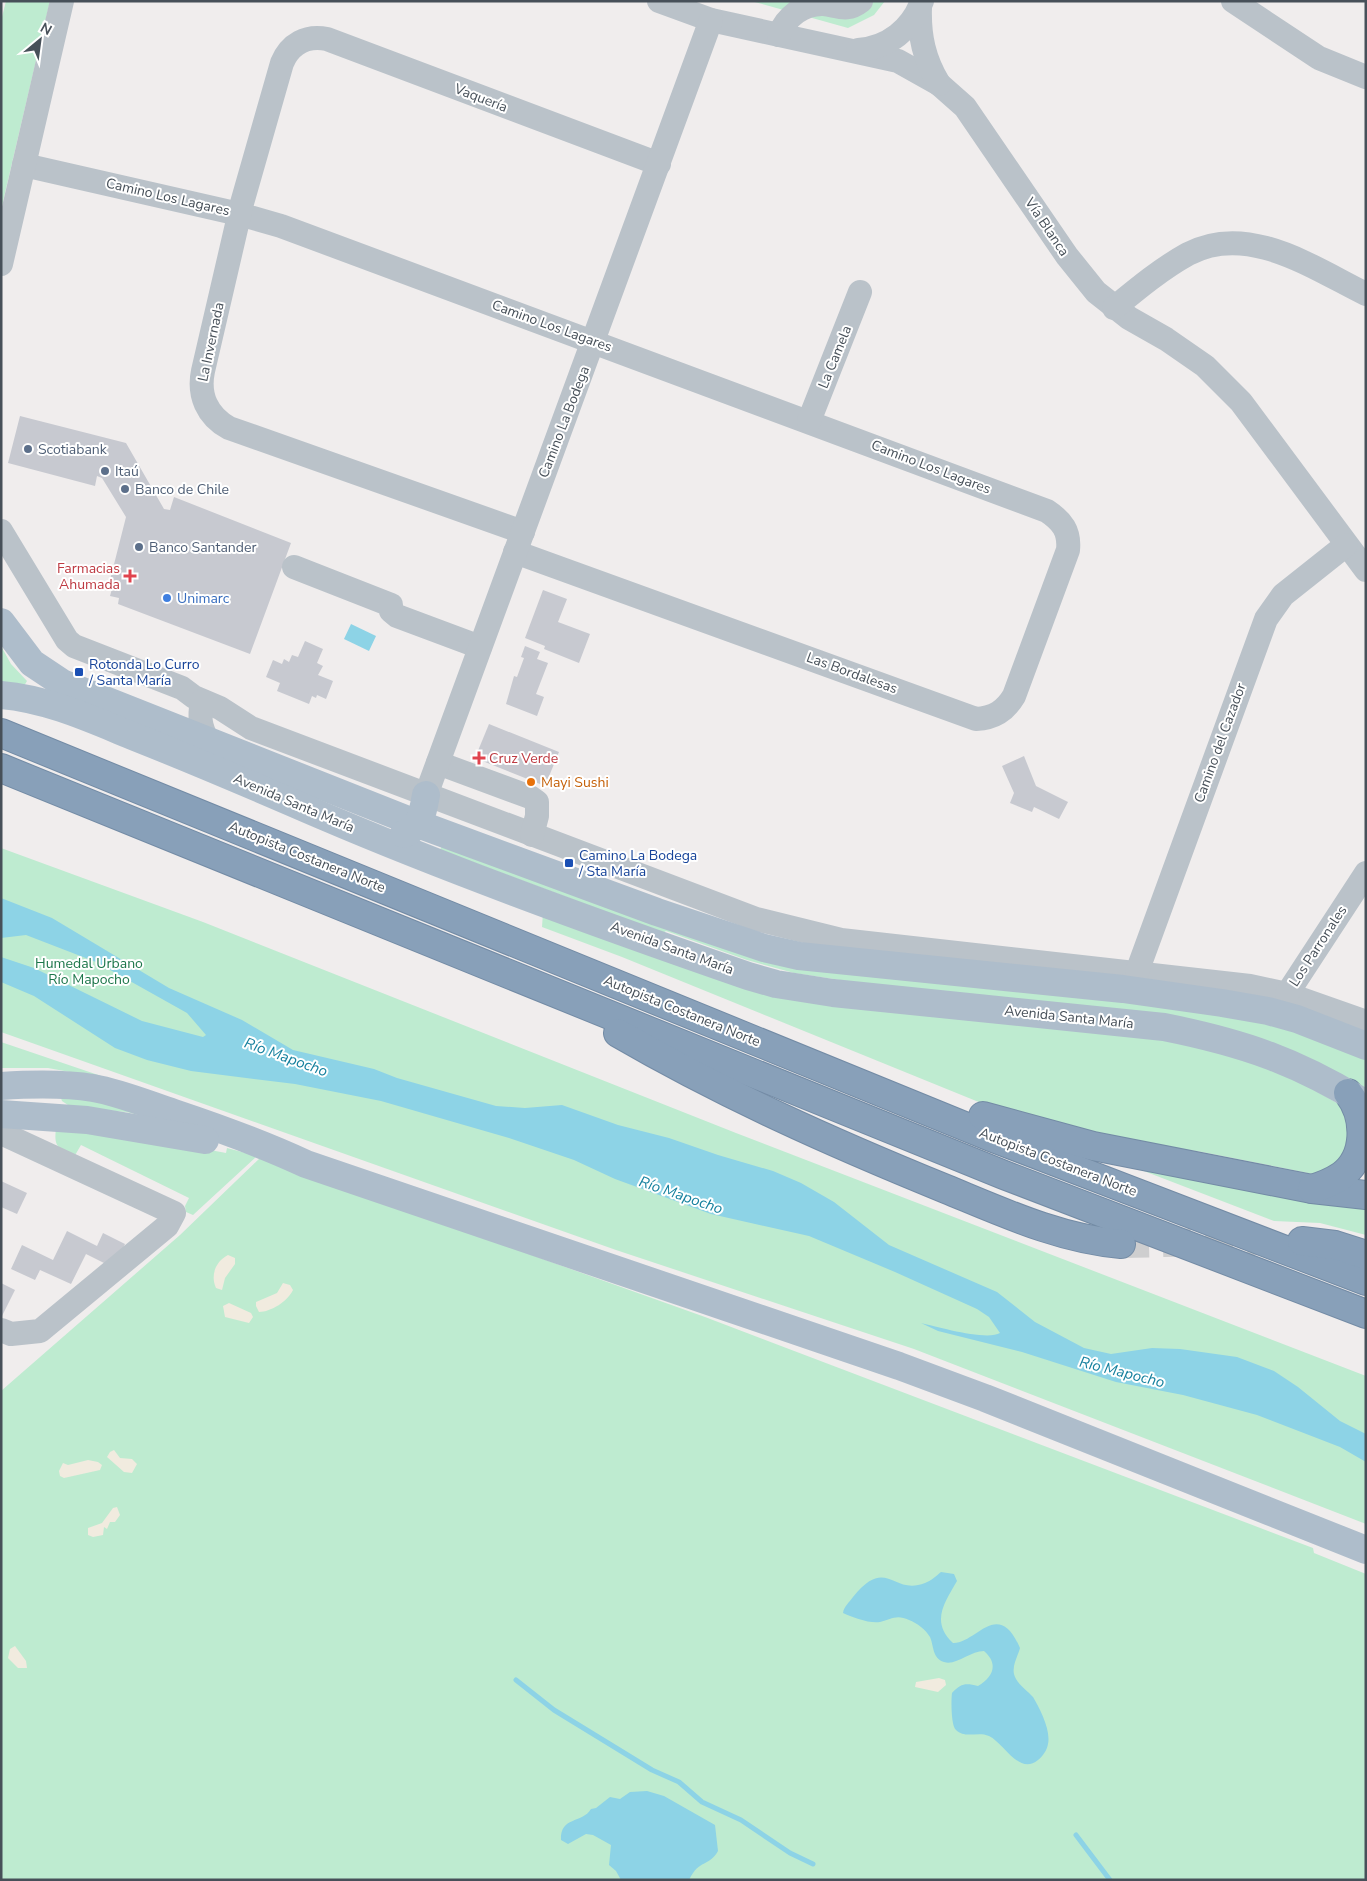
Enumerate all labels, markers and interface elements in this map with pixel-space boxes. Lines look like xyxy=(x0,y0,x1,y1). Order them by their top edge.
north arrow xyxy=(15,15,65,65)
text: N xyxy=(37,18,55,40)
street label: Vaquería xyxy=(451,79,510,117)
street label: Camino Los Lagares xyxy=(104,174,232,221)
street label: Vía Blanca xyxy=(1020,193,1074,260)
street label: Camino Los Lagares xyxy=(489,295,615,357)
street label: La Invernada xyxy=(193,301,229,383)
street label: La Camela xyxy=(814,323,856,391)
street label: Camino La Bodega xyxy=(534,363,594,481)
street label: Camino Los Lagares xyxy=(869,435,994,499)
place label: Scotiabank xyxy=(38,440,108,459)
marker: Scotiabank xyxy=(22,443,34,455)
place label: Itaú xyxy=(115,462,139,481)
marker: Itaú xyxy=(99,465,111,477)
place label: Banco de Chile xyxy=(135,480,229,499)
marker: Banco de Chile xyxy=(119,483,131,495)
place label: Banco Santander xyxy=(149,538,256,557)
marker: Banco Santander xyxy=(133,541,145,553)
place label: Farmacias Ahumada xyxy=(57,559,120,594)
marker: Farmacias Ahumada xyxy=(124,570,136,582)
place label: Unimarc xyxy=(177,589,230,608)
marker: Unimarc xyxy=(161,592,173,604)
street label: Las Bordalesas xyxy=(804,648,900,698)
place label: Rotonda Lo Curro / Santa María xyxy=(88,655,200,690)
marker: Rotonda Lo Curro / Santa María xyxy=(73,666,85,678)
street label: Camino del Cazador xyxy=(1190,681,1250,805)
place label: Cruz Verde xyxy=(489,749,558,768)
marker: Cruz Verde xyxy=(473,752,485,764)
street label: Avenida Santa María xyxy=(231,769,357,837)
place label: Mayi Sushi xyxy=(541,773,609,792)
marker: Mayi Sushi xyxy=(525,776,537,788)
street label: Autopista Costanera Norte xyxy=(226,817,388,897)
place label: Camino La Bodega / Sta María xyxy=(578,846,697,881)
marker: Camino La Bodega / Sta María xyxy=(563,857,575,869)
street label: Los Parronales xyxy=(1285,902,1351,990)
street label: Avenida Santa María xyxy=(608,917,736,979)
park label: Humedal Urbano Río Mapocho xyxy=(35,954,143,989)
street label: Autopista Costanera Norte xyxy=(601,971,763,1051)
street label: Avenida Santa María xyxy=(1003,1001,1135,1033)
water label: Río Mapocho xyxy=(242,1033,330,1081)
street label: Autopista Costanera Norte xyxy=(976,1123,1140,1201)
water label: Río Mapocho xyxy=(636,1171,726,1219)
water label: Río Mapocho xyxy=(1077,1352,1167,1392)

